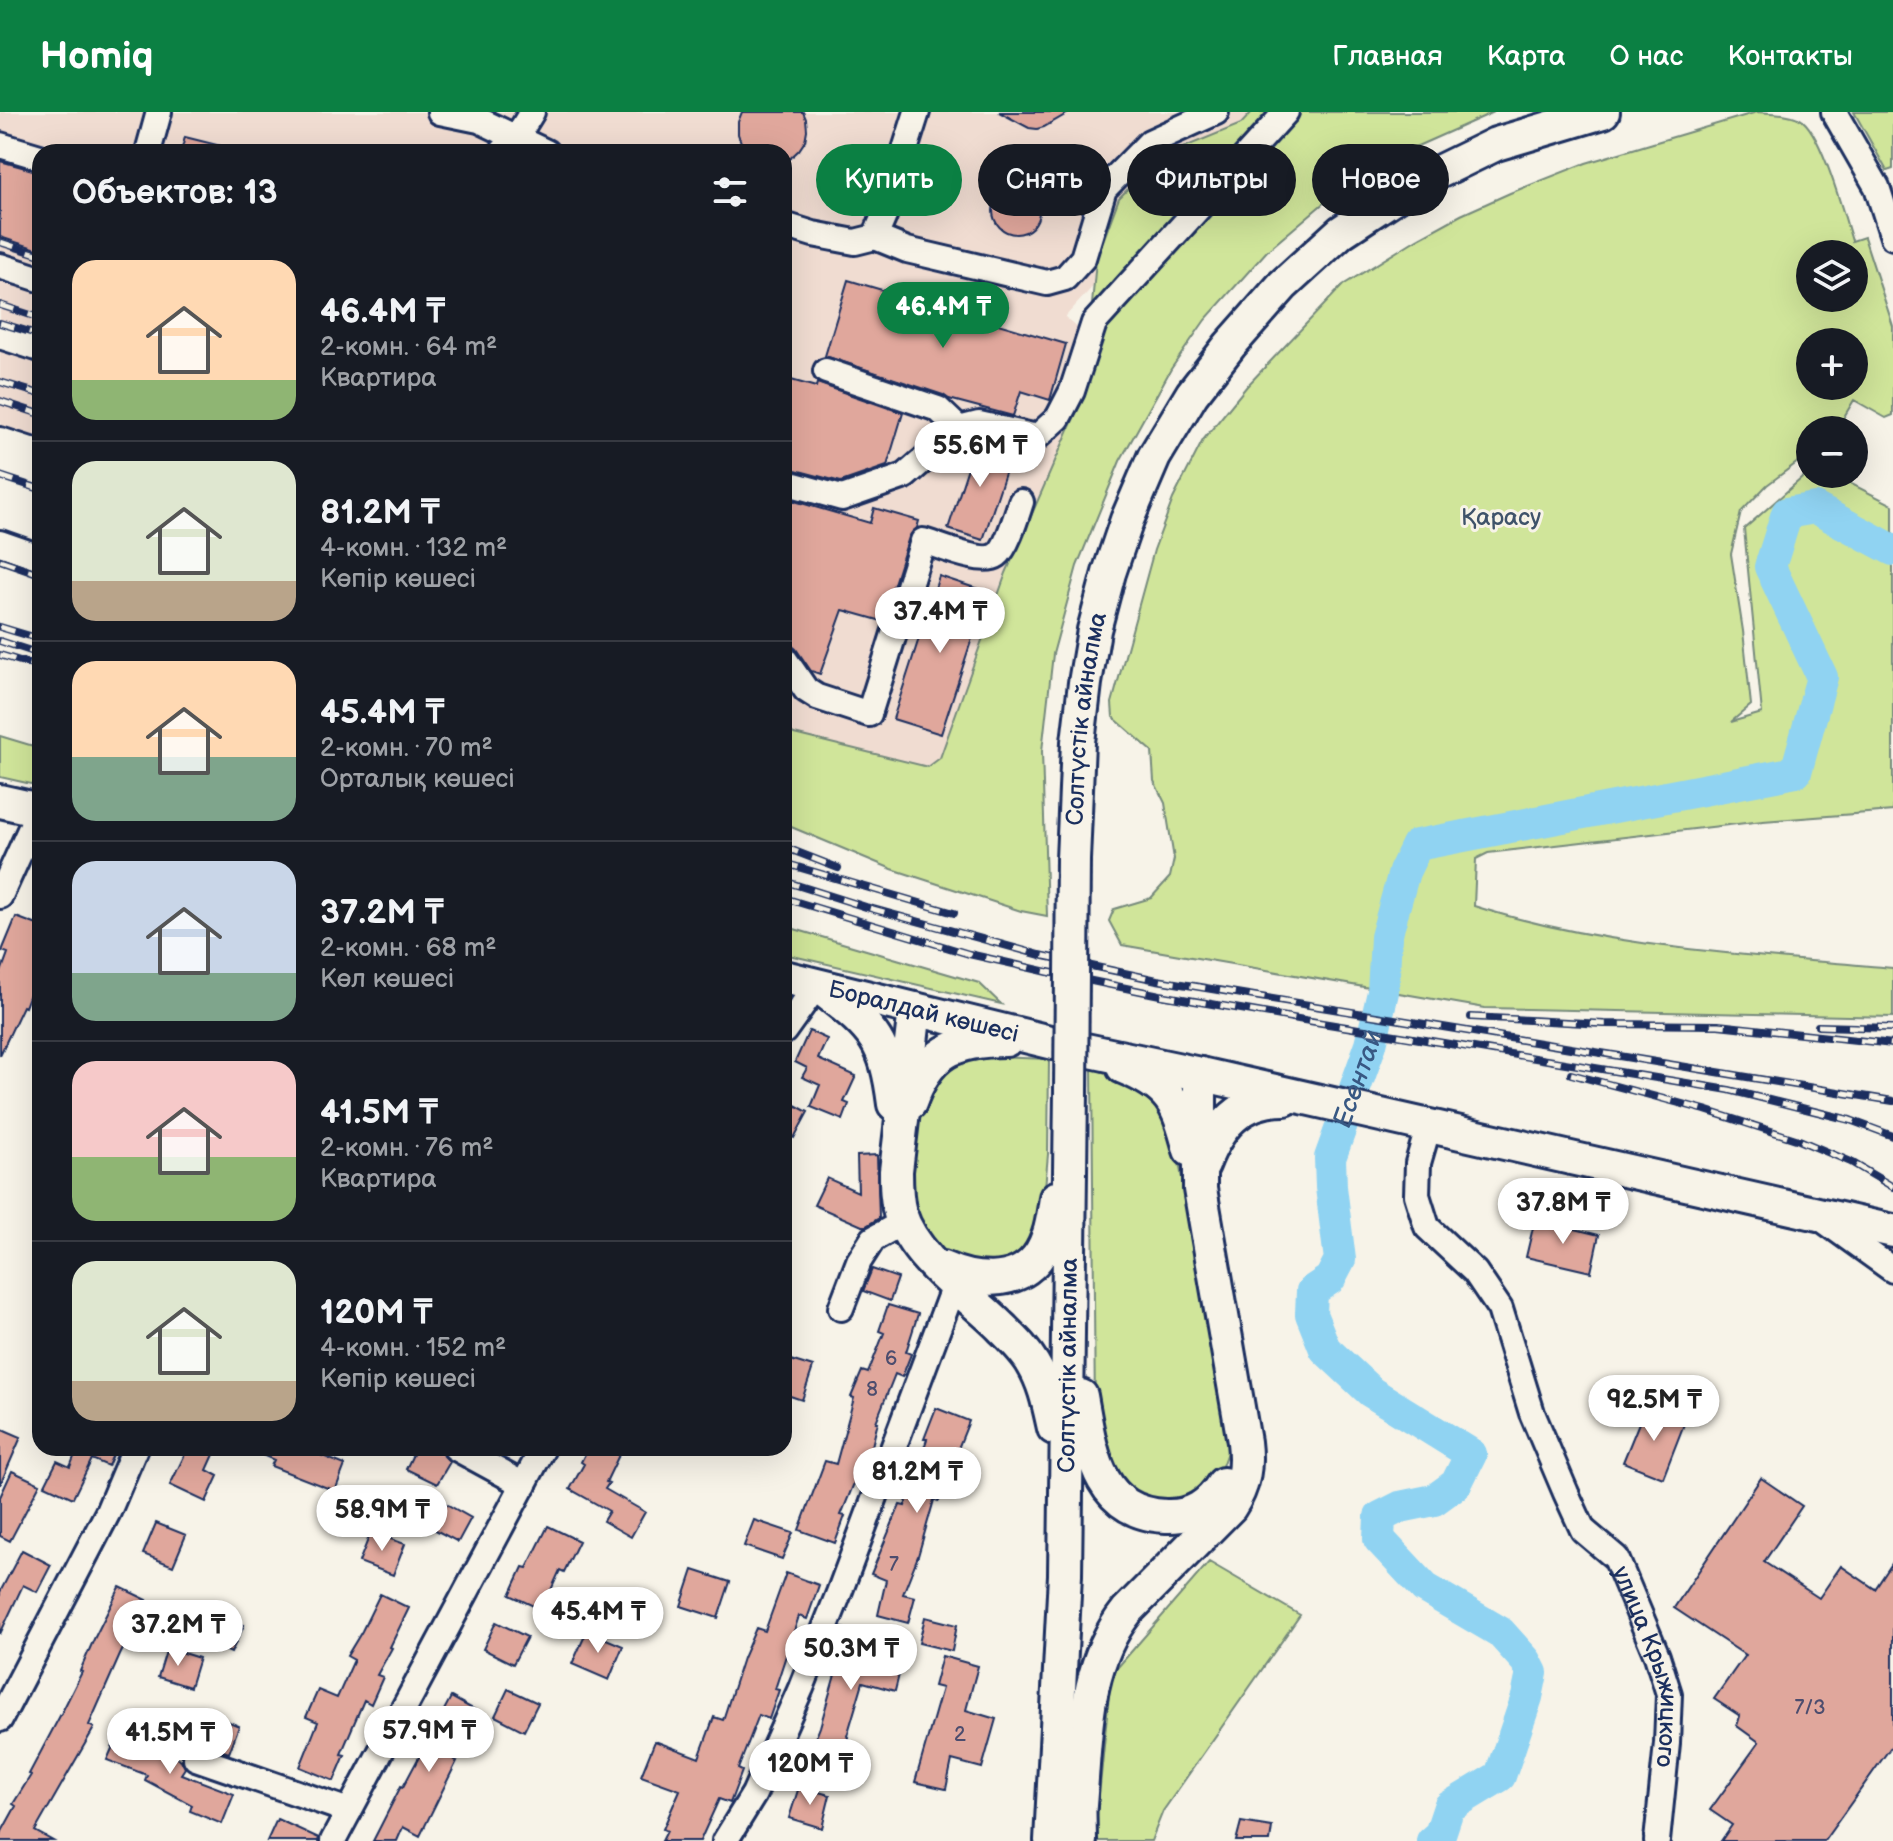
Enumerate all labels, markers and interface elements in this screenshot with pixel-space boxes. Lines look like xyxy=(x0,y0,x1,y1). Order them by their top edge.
text: Homiq xyxy=(40,34,153,79)
text: Главная xyxy=(1332,40,1443,73)
text: Карта xyxy=(1487,40,1566,73)
text: О нас xyxy=(1610,40,1683,73)
text: Контакты xyxy=(1727,40,1853,73)
chip: Купить xyxy=(816,144,962,216)
chip: Снять xyxy=(978,144,1111,216)
chip: Фильтры xyxy=(1127,144,1296,216)
chip: Новое xyxy=(1312,144,1449,216)
icon: filters xyxy=(708,170,752,214)
text: Объектов: 13 xyxy=(72,172,278,213)
map controls xyxy=(1796,240,1868,488)
button: layers xyxy=(1796,240,1868,312)
pin: 46.4M ₸ xyxy=(869,282,1017,350)
text: 46.4M ₸ xyxy=(320,291,445,332)
icon: home xyxy=(136,292,232,388)
text: 46.4M ₸ xyxy=(895,292,991,323)
button: + xyxy=(1796,328,1868,400)
text: 2-комн. · 64 m² xyxy=(320,332,497,363)
text: Квартира xyxy=(320,363,437,394)
button: − xyxy=(1796,416,1868,488)
pin: 55.6M ₸ xyxy=(906,421,1054,489)
text: 55.6M ₸ xyxy=(932,431,1028,462)
text: 81.2M ₸ xyxy=(320,492,440,533)
icon: home xyxy=(136,493,232,589)
park label: Қарасу xyxy=(1461,503,1541,532)
text: 4-комн. · 132 m² xyxy=(320,533,507,564)
text: Көпір көшесі xyxy=(320,564,476,595)
pin: 37.4M ₸ xyxy=(866,587,1014,655)
text: 37.4M ₸ xyxy=(893,597,987,628)
street label: Солтүстік айналма xyxy=(1060,609,1113,826)
text: 45.4M ₸ xyxy=(320,692,444,733)
icon: home xyxy=(136,693,232,789)
text: 2-комн. · 70 m² xyxy=(320,733,493,764)
text: Орталық көшесі xyxy=(320,764,515,795)
text: 37.2M ₸ xyxy=(320,892,444,933)
icon: home xyxy=(136,893,232,989)
text: 2-комн. · 68 m² xyxy=(320,933,497,964)
text: Көл көшесі xyxy=(320,964,454,995)
street label: Боралдай көшесі xyxy=(826,974,1022,1048)
water label: Есентай xyxy=(1327,1027,1389,1132)
text: 41.5M ₸ xyxy=(320,1092,438,1133)
icon: home xyxy=(136,1093,232,1189)
text: 2-комн. · 76 m² xyxy=(320,1133,493,1164)
text: Квартира xyxy=(320,1164,437,1195)
pin: 37.8M ₸ xyxy=(1489,1178,1637,1246)
text: 37.8M ₸ xyxy=(1516,1188,1610,1219)
street label: Солтүстік айналма xyxy=(1052,1258,1083,1473)
text: 120M ₸ xyxy=(320,1292,432,1333)
icon: home xyxy=(136,1293,232,1389)
text: 4-комн. · 152 m² xyxy=(320,1333,506,1364)
house number: 6 xyxy=(885,1347,897,1371)
text: Көпір көшесі xyxy=(320,1364,476,1395)
pin: 92.5M ₸ xyxy=(1580,1375,1728,1443)
house number: 8 xyxy=(866,1378,878,1402)
text: 92.5M ₸ xyxy=(1606,1385,1702,1416)
pin: 81.2M ₸ xyxy=(843,1447,991,1515)
text: 81.2M ₸ xyxy=(871,1457,963,1488)
pin: 58.9M ₸ xyxy=(308,1485,456,1553)
text: 58.9M ₸ xyxy=(334,1495,430,1526)
house number: 7 xyxy=(889,1553,899,1577)
street label: улица Крыжицкого xyxy=(1606,1561,1683,1769)
pin: 45.4M ₸ xyxy=(524,1587,672,1655)
text: 45.4M ₸ xyxy=(551,1597,645,1628)
pin: 37.2M ₸ xyxy=(104,1600,252,1668)
text: 37.2M ₸ xyxy=(131,1610,225,1641)
pin: 50.3M ₸ xyxy=(777,1624,925,1692)
text: 50.3M ₸ xyxy=(803,1634,899,1665)
house number: 7/3 xyxy=(1794,1696,1826,1720)
pin: 57.9M ₸ xyxy=(355,1706,503,1774)
pin: 41.5M ₸ xyxy=(96,1708,244,1776)
text: 57.9M ₸ xyxy=(382,1716,476,1747)
text: 41.5M ₸ xyxy=(125,1718,215,1749)
house number: 2 xyxy=(954,1723,966,1747)
pin: 120M ₸ xyxy=(745,1739,875,1807)
text: 120M ₸ xyxy=(767,1749,853,1780)

